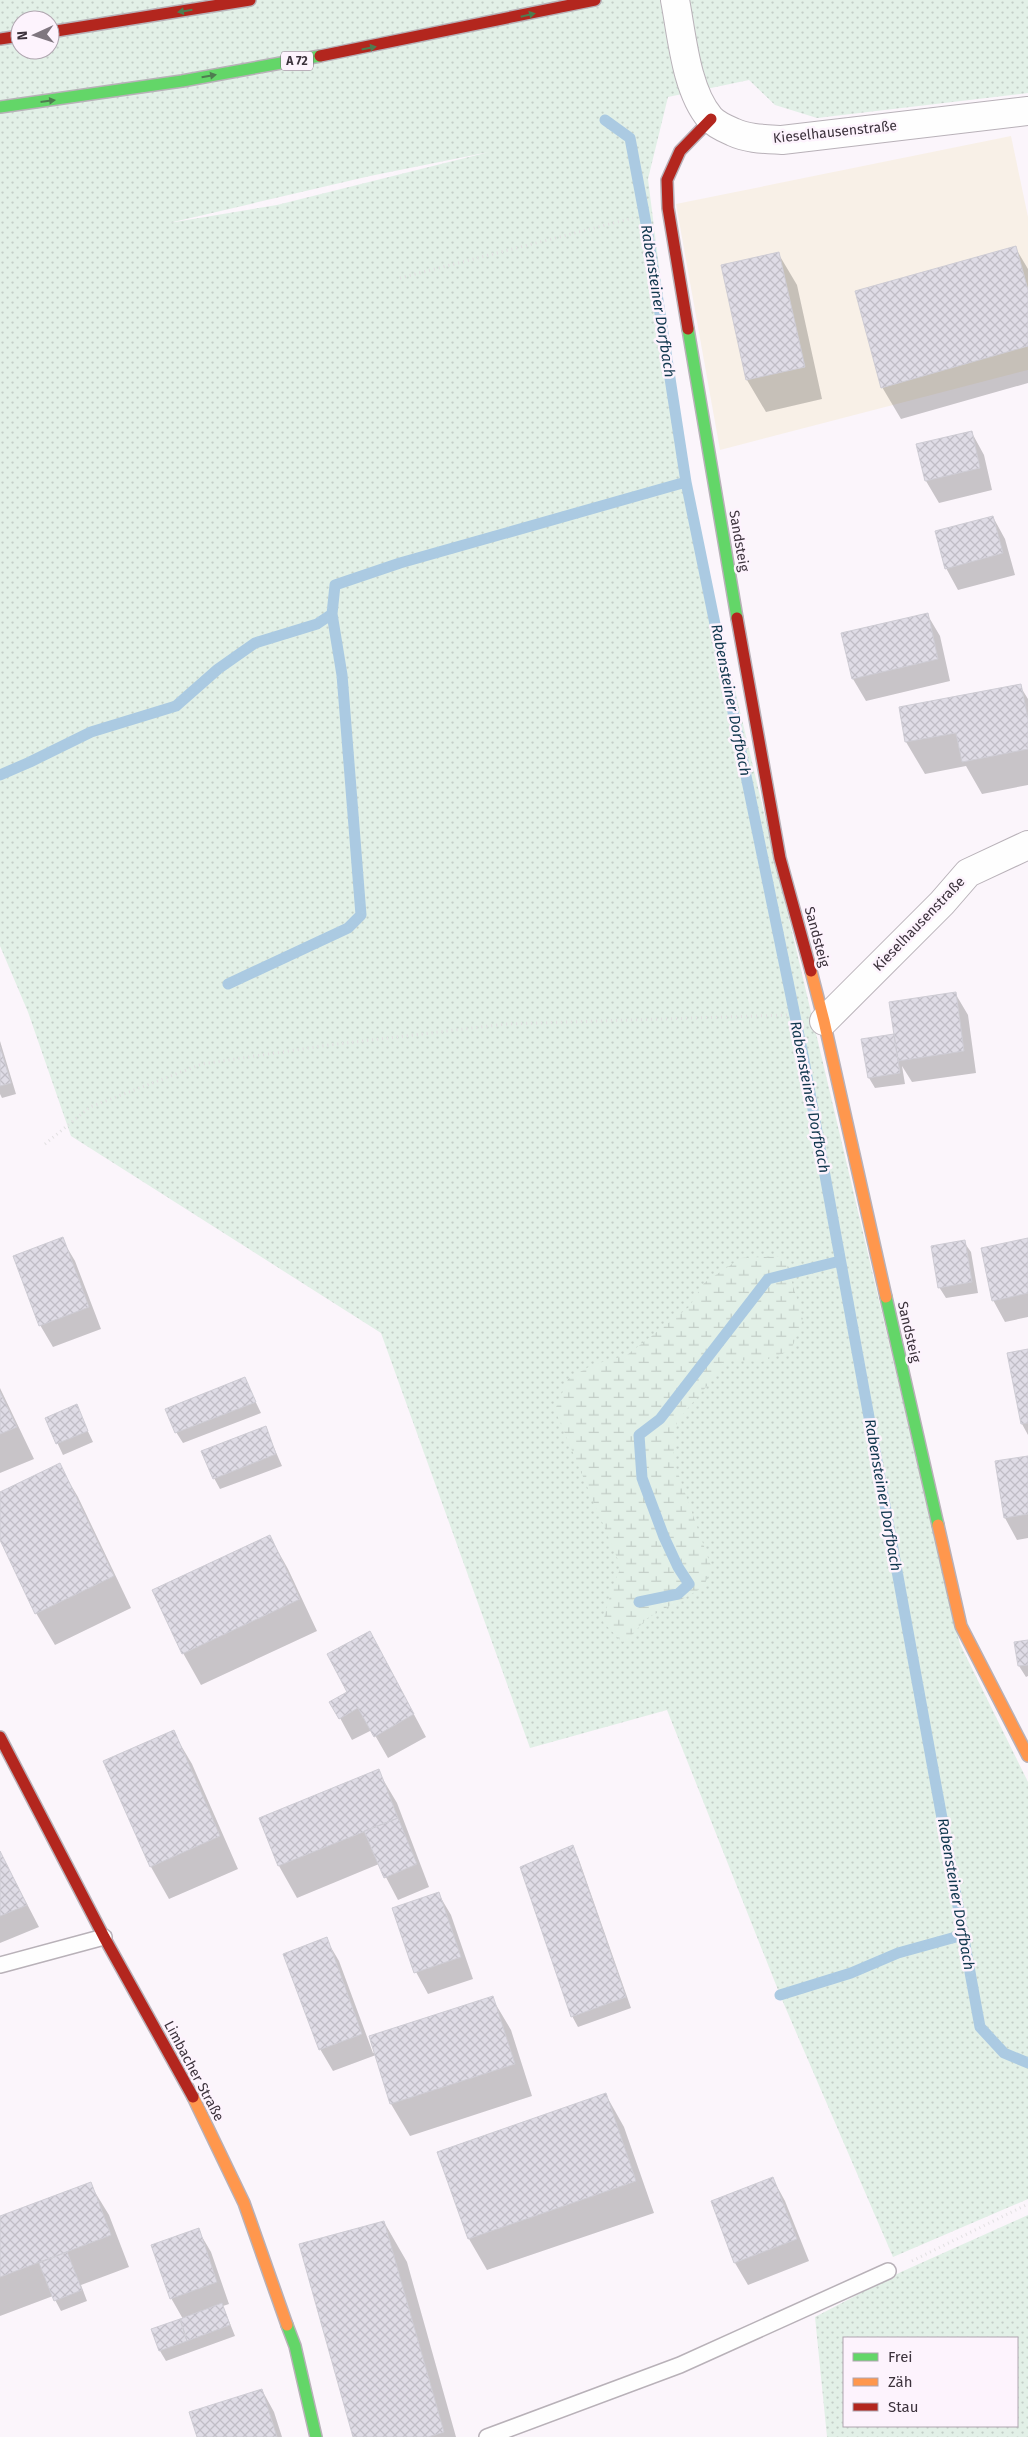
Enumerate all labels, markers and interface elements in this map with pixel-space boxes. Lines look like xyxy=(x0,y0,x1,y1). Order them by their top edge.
one-way arrow xyxy=(176,7,192,15)
north arrow xyxy=(10,10,60,60)
one-way arrow xyxy=(521,11,536,19)
text: N xyxy=(14,31,31,41)
one-way arrow xyxy=(361,44,377,52)
road number: A 72 xyxy=(281,51,313,70)
one-way arrow xyxy=(201,71,217,79)
one-way arrow xyxy=(41,97,57,105)
street label: Kieselhausenstraße xyxy=(772,117,898,147)
water label: Rabensteiner Dorfbach xyxy=(637,223,679,379)
street label: Sandsteig xyxy=(725,509,753,574)
water label: Rabensteiner Dorfbach xyxy=(707,623,755,777)
street label: Kieselhausenstraße xyxy=(870,873,968,975)
street label: Sandsteig xyxy=(801,905,833,970)
water label: Rabensteiner Dorfbach xyxy=(786,1020,834,1174)
street label: Sandsteig xyxy=(894,1300,924,1365)
water label: Rabensteiner Dorfbach xyxy=(861,1417,905,1573)
water label: Rabensteiner Dorfbach xyxy=(934,1816,978,1972)
street label: Limbacher Straße xyxy=(160,2018,228,2124)
legend xyxy=(843,2337,1018,2427)
text: Frei xyxy=(888,2348,913,2366)
text: Zäh xyxy=(888,2373,913,2391)
text: Stau xyxy=(888,2398,918,2416)

